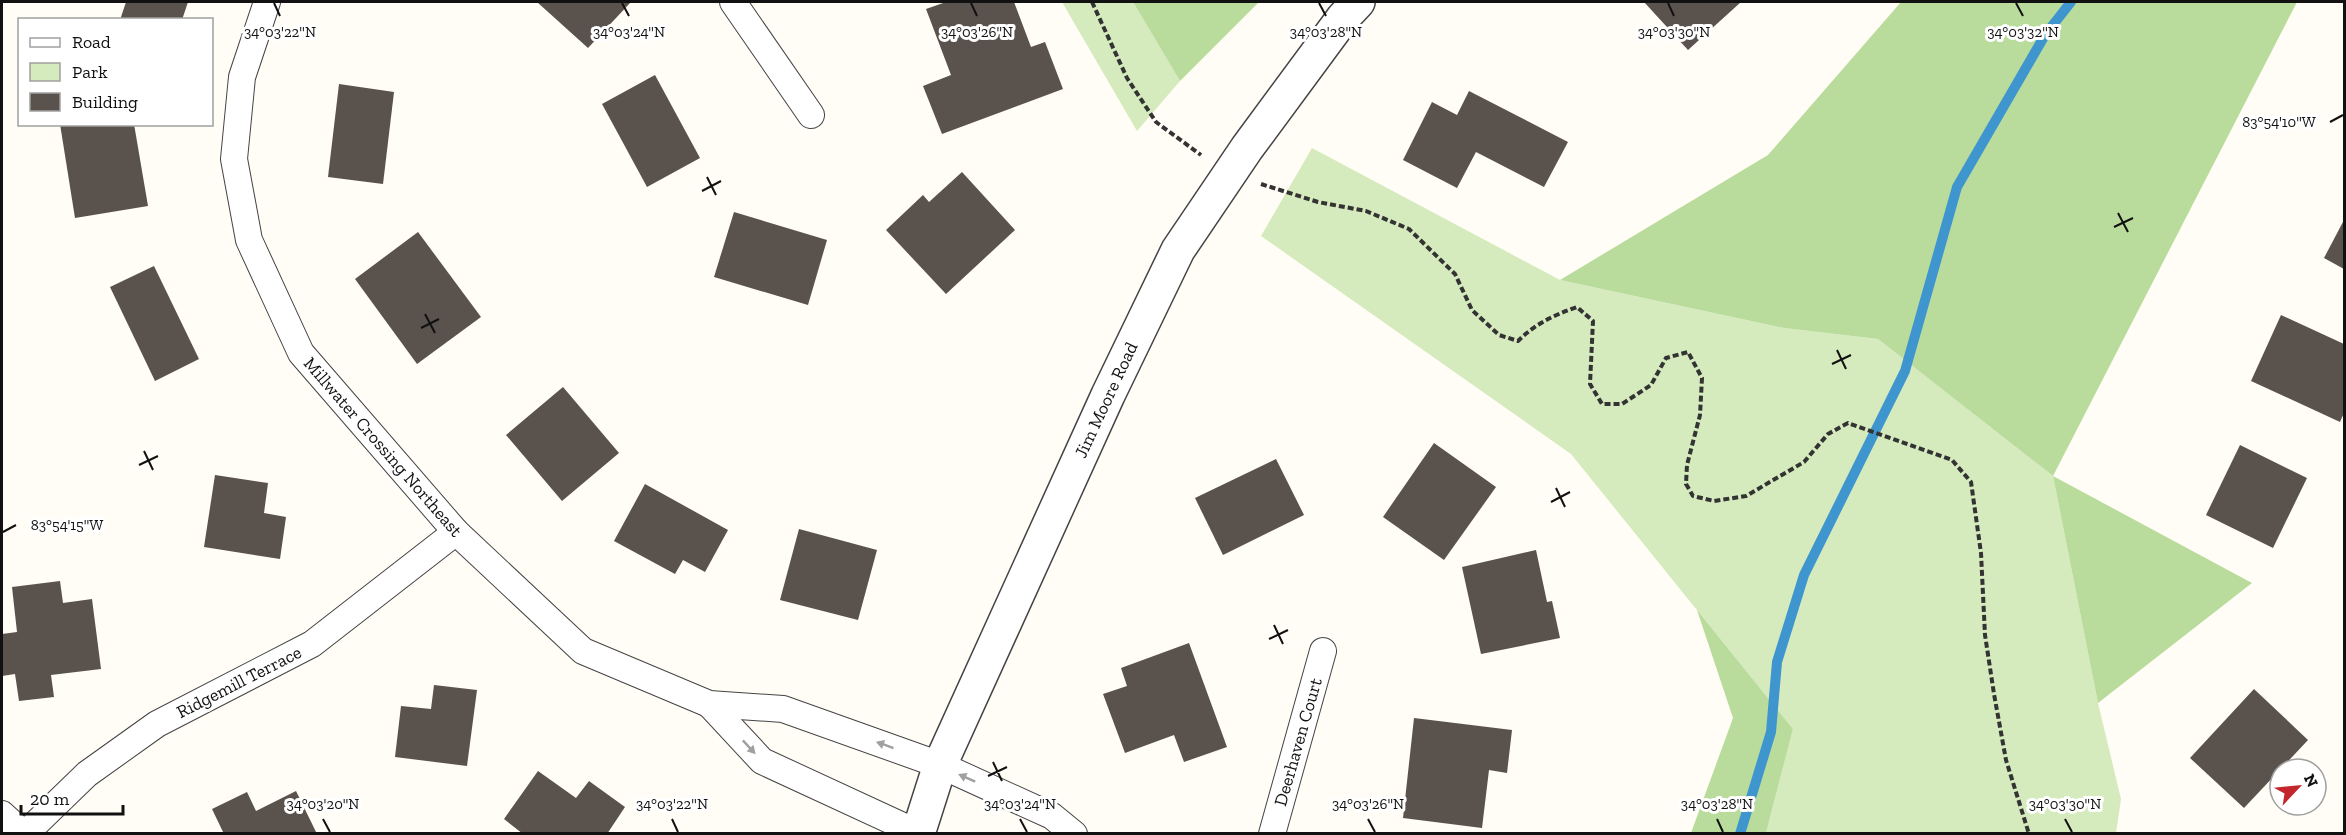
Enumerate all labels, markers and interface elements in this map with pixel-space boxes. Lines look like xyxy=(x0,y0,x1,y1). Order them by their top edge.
legend xyxy=(18,18,213,126)
text: 34°03'22"N xyxy=(244,23,316,41)
text: 34°03'24"N xyxy=(593,23,665,41)
text: 34°03'26"N xyxy=(941,23,1013,41)
text: 34°03'28"N xyxy=(1290,23,1362,41)
text: 34°03'30"N xyxy=(1638,23,1710,41)
text: 34°03'32"N xyxy=(1987,23,2059,41)
text: Road xyxy=(72,31,111,53)
text: Park xyxy=(72,61,108,83)
text: Building xyxy=(72,91,138,113)
text: 83°54'10"W xyxy=(2242,113,2316,131)
street label: Jim Moore Road xyxy=(1070,338,1142,461)
street label: Millwater Crossing Northeast xyxy=(299,353,467,542)
text: 83°54'15"W xyxy=(31,516,103,534)
street label: Ridgemill Terrace xyxy=(173,641,305,723)
street label: Deerhaven Court xyxy=(1269,675,1327,809)
one-way arrow xyxy=(742,739,755,754)
one-way arrow xyxy=(875,740,893,750)
north arrow xyxy=(2268,757,2328,817)
text: N xyxy=(2300,771,2322,790)
one-way arrow xyxy=(959,773,976,782)
scale bar xyxy=(21,778,123,816)
text: 20 m xyxy=(30,788,70,810)
text: 34°03'20"N xyxy=(287,795,359,813)
text: 34°03'22"N xyxy=(636,795,708,813)
text: 34°03'24"N xyxy=(984,795,1056,813)
text: 34°03'26"N xyxy=(1332,795,1404,813)
text: 34°03'28"N xyxy=(1681,795,1753,813)
text: 34°03'30"N xyxy=(2029,795,2101,813)

